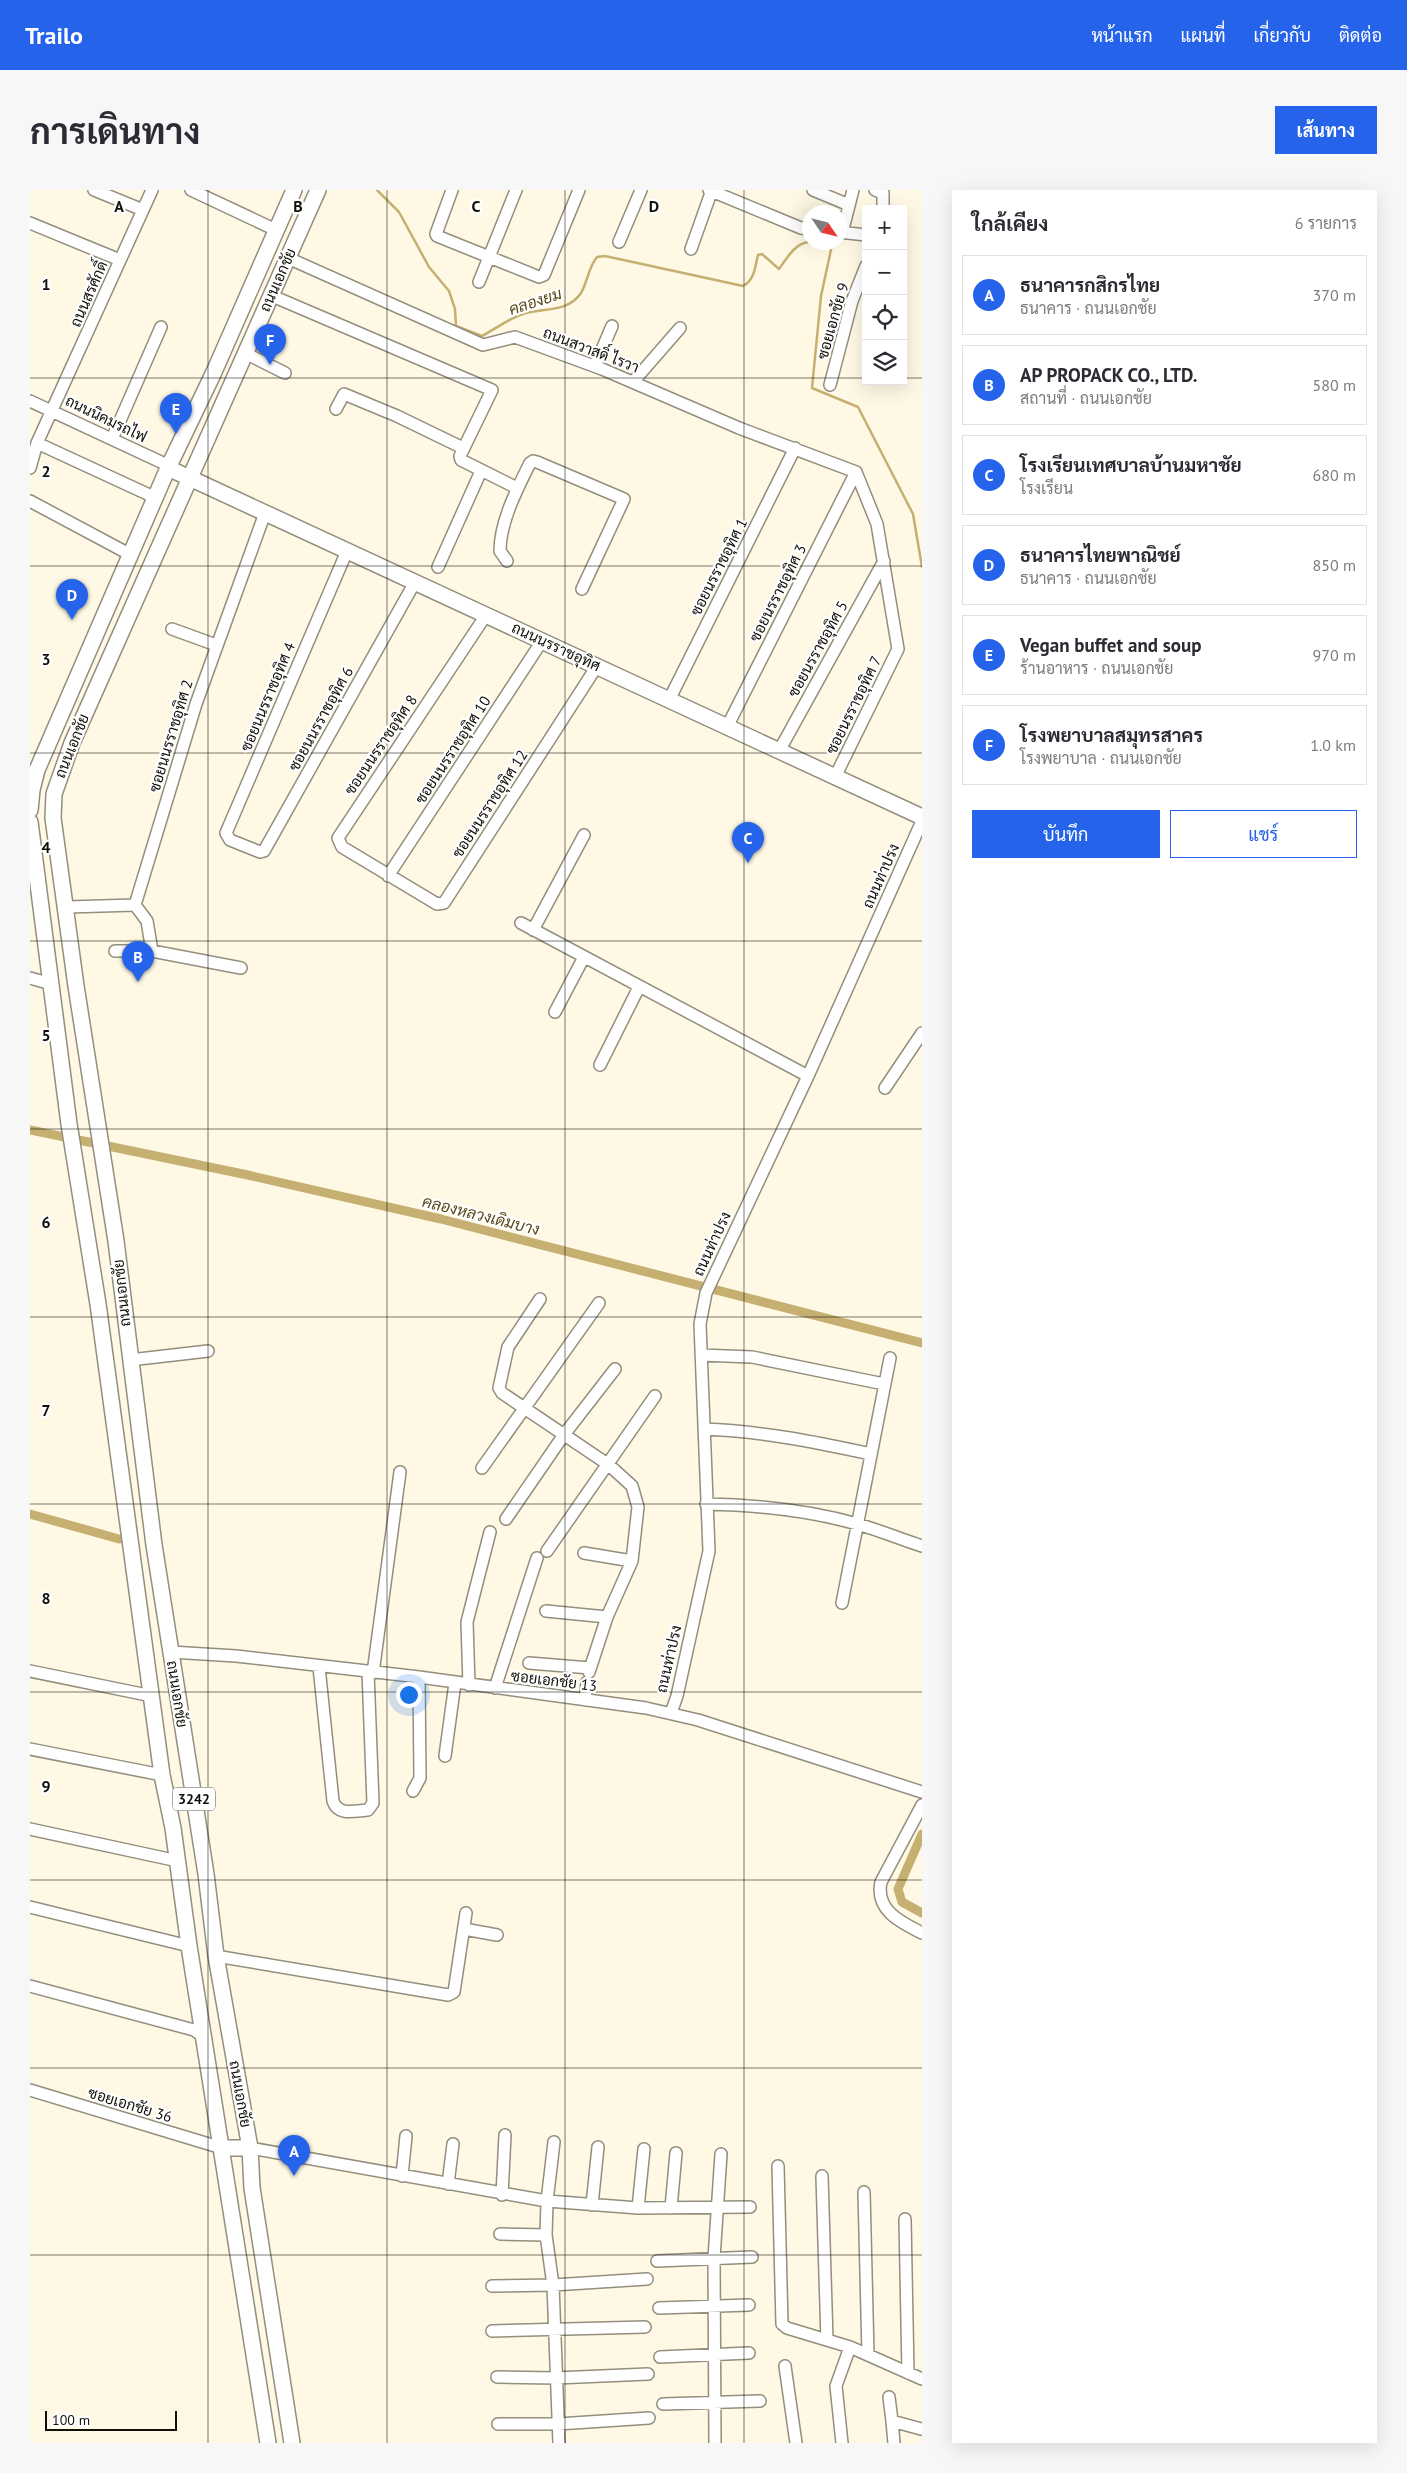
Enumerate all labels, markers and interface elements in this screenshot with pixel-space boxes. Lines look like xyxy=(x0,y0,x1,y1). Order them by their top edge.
text: Trailo xyxy=(25,20,83,51)
text: หน้าแรก xyxy=(1091,24,1153,47)
text: แผนที่ xyxy=(1181,24,1225,47)
text: เกี่ยวกับ xyxy=(1253,24,1311,47)
text: ติดต่อ xyxy=(1339,24,1382,47)
button: เส้นทาง xyxy=(1275,106,1377,154)
text: การเดินทาง xyxy=(30,108,200,154)
text: A xyxy=(114,196,124,216)
text: B xyxy=(293,196,303,216)
text: C xyxy=(472,196,481,216)
text: D xyxy=(649,196,659,216)
north arrow xyxy=(802,205,847,250)
map controls xyxy=(862,205,907,385)
button: + xyxy=(862,205,907,250)
text: ใกล้เคียง xyxy=(972,210,1048,237)
text: 6 รายการ xyxy=(1295,213,1357,233)
street label: ถนนเอกชัย xyxy=(255,245,300,315)
button: − xyxy=(862,250,907,295)
street label: ถนนสรศักดิ์ xyxy=(61,256,112,330)
text: ธนาคารกสิกรไทย xyxy=(1020,273,1160,297)
text: 1 xyxy=(41,274,51,294)
street label: ซอยเอกชัย 9 xyxy=(813,280,852,361)
water label: คลองยม xyxy=(506,283,564,319)
text: A xyxy=(984,285,994,305)
text: 370 m xyxy=(1313,285,1356,305)
button: locate xyxy=(862,295,907,340)
text: ธนาคาร · ถนนเอกชัย xyxy=(1020,298,1157,318)
street label: ถนนสวาสดิ์ ไรวา xyxy=(541,318,644,377)
pin: F xyxy=(254,324,286,365)
button: layers xyxy=(862,340,907,385)
text: AP PROPACK CO., LTD. xyxy=(1020,363,1197,387)
text: B xyxy=(984,375,994,395)
text: 580 m xyxy=(1313,375,1356,395)
text: สถานที่ · ถนนเอกชัย xyxy=(1020,388,1152,408)
street label: ถนนนิคมรถไฟ xyxy=(62,391,150,446)
pin: E xyxy=(160,393,192,434)
text: โรงเรียนเทศบาลบ้านมหาชัย xyxy=(1020,453,1242,477)
text: 2 xyxy=(41,461,51,481)
text: C xyxy=(985,465,993,485)
text: 680 m xyxy=(1313,465,1356,485)
text: โรงเรียน xyxy=(1020,478,1073,498)
street label: ซอยนรราชอุทิศ 1 xyxy=(686,515,753,620)
street label: ซอยนรราชอุทิศ 3 xyxy=(745,541,812,646)
text: ธนาคารไทยพาณิชย์ xyxy=(1020,543,1181,567)
text: D xyxy=(984,555,994,575)
text: 850 m xyxy=(1313,555,1356,575)
text: ธนาคาร · ถนนเอกชัย xyxy=(1020,568,1157,588)
pin: D xyxy=(56,579,88,620)
street label: ซอยนรราชอุทิศ 5 xyxy=(783,597,854,701)
street label: ถนนนรราชอุทิศ xyxy=(508,618,604,677)
text: Vegan buffet and soup xyxy=(1020,633,1202,657)
street label: ซอยนนรราชอุทิศ 4 xyxy=(236,639,301,755)
text: E xyxy=(985,645,993,665)
text: 970 m xyxy=(1313,645,1356,665)
text: 3 xyxy=(41,649,51,669)
street label: ซอยนรราชอุทิศ 7 xyxy=(822,653,887,758)
text: ร้านอาหาร · ถนนเอกชัย xyxy=(1020,658,1173,678)
street label: ซอยนนรราชอุทิศ 6 xyxy=(284,663,359,775)
street label: ซอยนนรราชอุทิศ 2 xyxy=(144,677,199,795)
street label: ซอยนนรราชอุทิศ 8 xyxy=(340,691,423,799)
street label: ซอยนนรราชอุทิศ 10 xyxy=(411,692,496,808)
street label: ถนนเอกชัย xyxy=(50,711,93,781)
text: โรงพยาบาลสมุทรสาคร xyxy=(1020,723,1203,747)
text: F xyxy=(985,735,993,755)
text: 1.0 km xyxy=(1310,735,1356,755)
street label: ซอยนนรราชอุทิศ 12 xyxy=(448,746,533,862)
text: โรงพยาบาล · ถนนเอกชัย xyxy=(1020,748,1182,768)
button: บันทึก xyxy=(972,810,1160,858)
button: แชร์ xyxy=(1170,810,1357,858)
pin: C xyxy=(732,822,764,863)
text: 4 xyxy=(41,837,51,857)
street label: ถนนท่าปรง xyxy=(858,840,903,911)
pin: B xyxy=(122,941,154,982)
text: 5 xyxy=(41,1025,51,1045)
water label: คลองหลวงเดิมบาง xyxy=(420,1191,542,1239)
street label: ถนนท่าปรง xyxy=(688,1209,735,1279)
text: 6 xyxy=(41,1212,51,1232)
street label: ถนนเอกชัย xyxy=(109,1258,134,1328)
text: 7 xyxy=(41,1400,51,1420)
text: 8 xyxy=(41,1588,51,1608)
street label: ถนนท่าปรง xyxy=(652,1623,686,1695)
street label: ถนนเอกชัย xyxy=(163,1659,192,1729)
street label: ซอยเอกชัย 13 xyxy=(510,1666,598,1695)
your location xyxy=(396,1682,422,1708)
text: 9 xyxy=(41,1776,51,1796)
road number: 3242 xyxy=(173,1788,215,1810)
street label: ถนนเอกชัย xyxy=(225,2059,256,2129)
street label: ซอยเอกชัย 36 xyxy=(86,2083,174,2126)
pin: A xyxy=(278,2135,310,2176)
scale bar xyxy=(45,2408,178,2431)
text: 100 m xyxy=(52,2411,90,2429)

